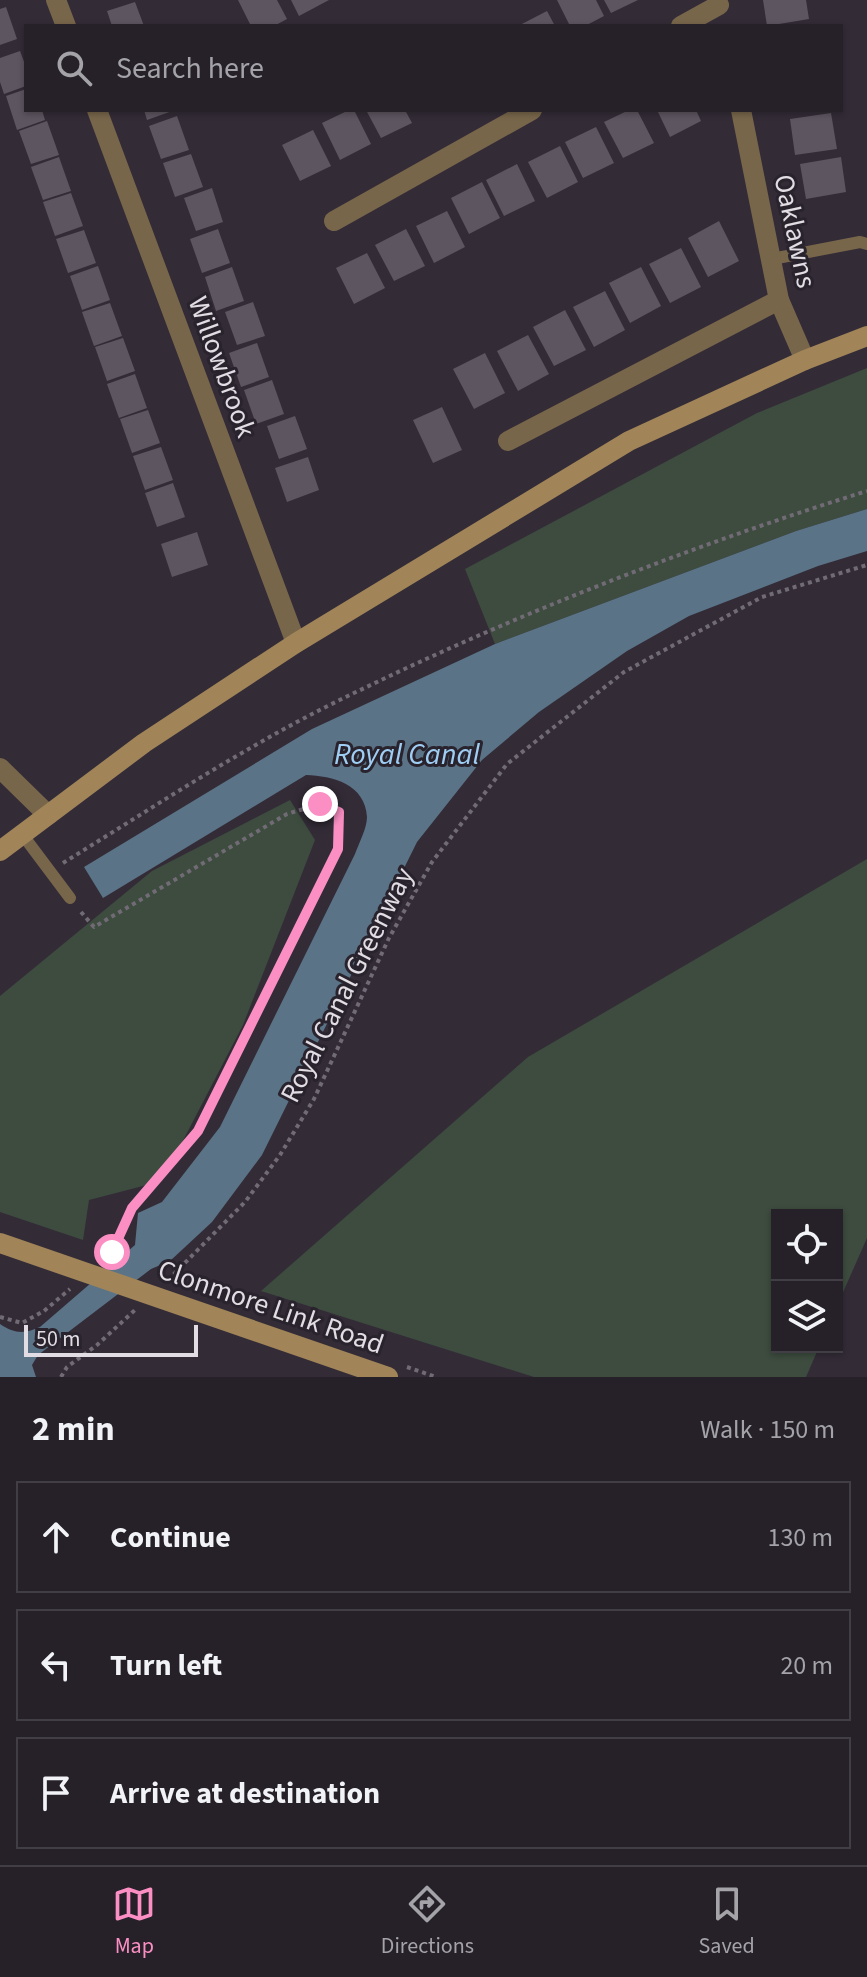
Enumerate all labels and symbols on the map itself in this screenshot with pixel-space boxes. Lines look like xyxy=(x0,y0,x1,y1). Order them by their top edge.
street label: Oaklawns xyxy=(763,171,827,291)
street label: Willowbrook xyxy=(178,291,266,443)
water label: Royal Canal xyxy=(334,733,481,776)
route end xyxy=(302,786,338,822)
street label: Royal Canal Greenway xyxy=(270,860,424,1110)
route start xyxy=(94,1234,130,1270)
street label: Clonmore Link Road xyxy=(153,1250,389,1364)
scale bar xyxy=(24,1321,198,1357)

